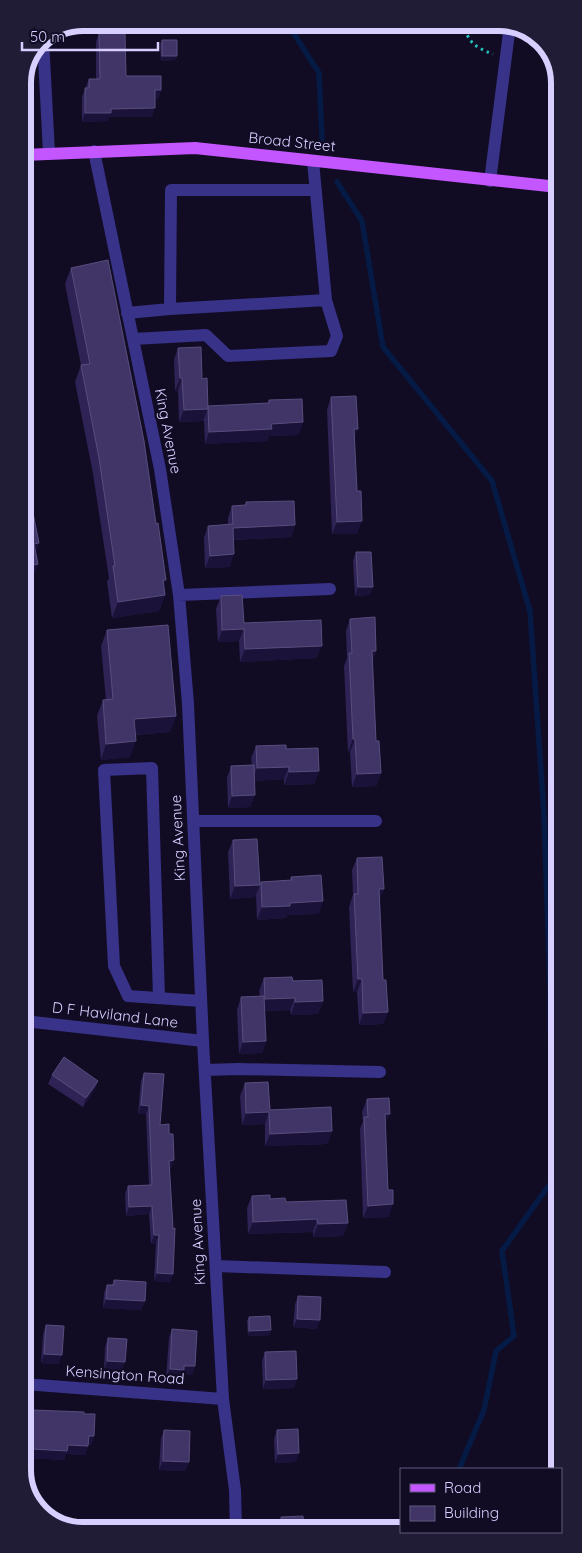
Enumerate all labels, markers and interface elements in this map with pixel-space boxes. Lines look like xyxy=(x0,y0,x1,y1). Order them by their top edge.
scale bar xyxy=(22,20,159,52)
text: 50 m xyxy=(30,27,65,46)
street label: Broad Street xyxy=(248,127,337,156)
street label: King Avenue xyxy=(151,387,186,475)
street label: King Avenue xyxy=(166,794,189,882)
street label: D F Haviland Lane xyxy=(51,997,179,1032)
street label: King Avenue xyxy=(186,1198,209,1286)
street label: Kensington Road xyxy=(65,1361,185,1388)
legend xyxy=(400,1468,562,1533)
text: Road xyxy=(444,1478,481,1497)
text: Building xyxy=(444,1503,499,1522)

